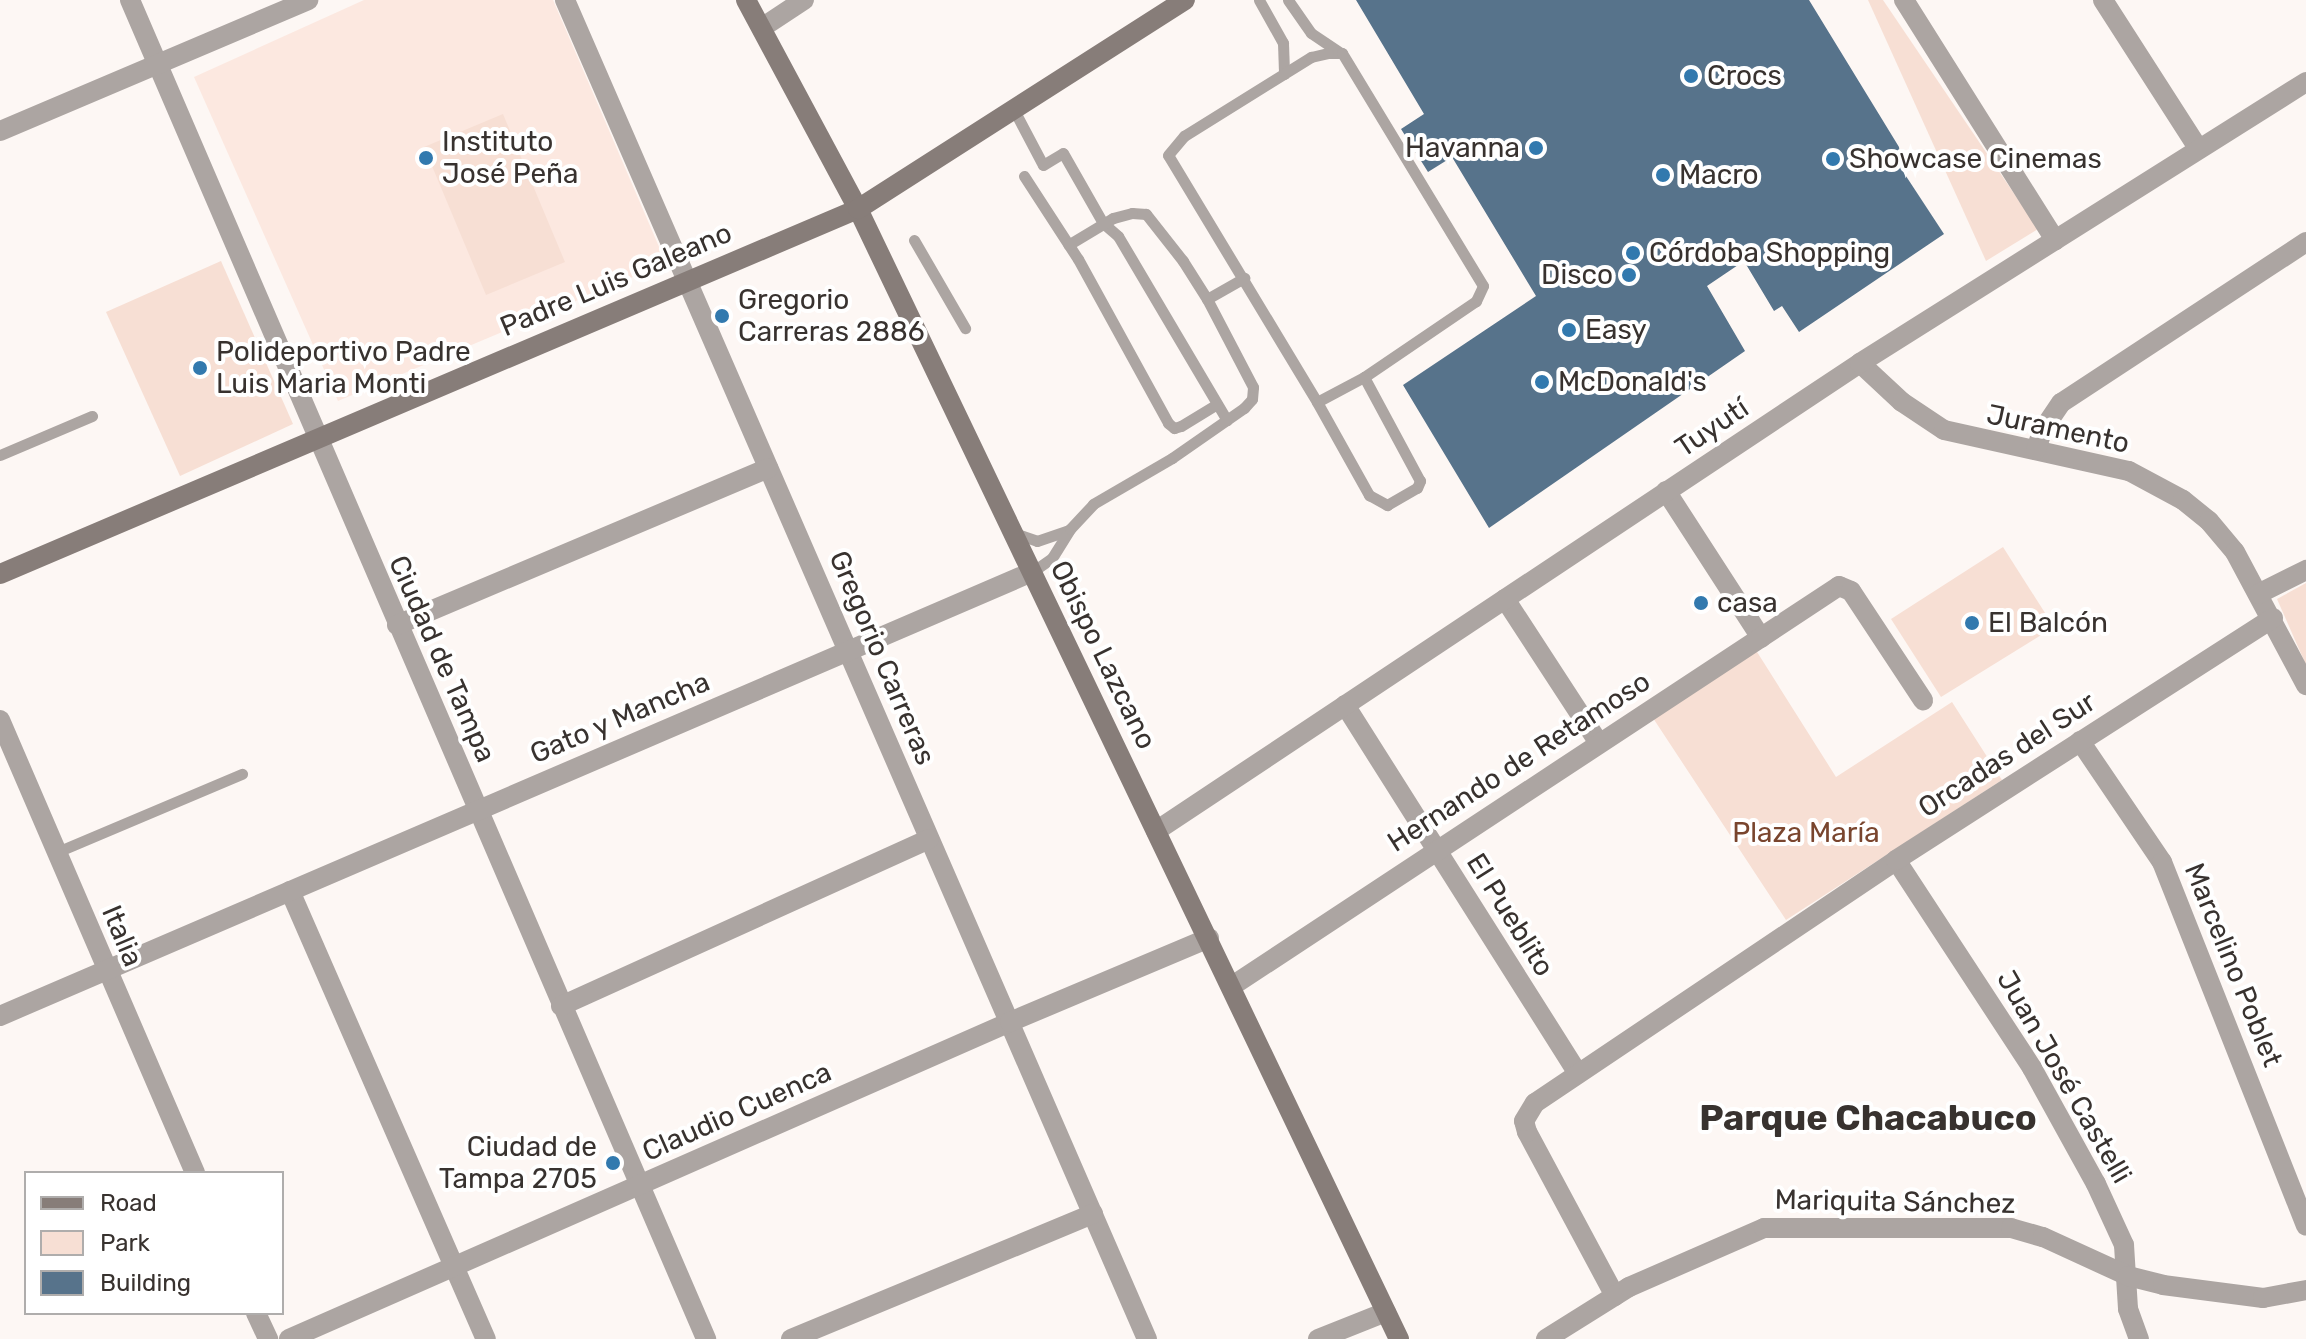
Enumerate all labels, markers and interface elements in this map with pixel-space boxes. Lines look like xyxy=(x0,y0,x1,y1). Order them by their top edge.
place label: Crocs xyxy=(1707,59,1782,93)
marker: Crocs xyxy=(1682,67,1700,85)
place label: Instituto José Peña xyxy=(442,125,579,191)
place label: Havanna xyxy=(1405,131,1520,165)
marker: Havanna xyxy=(1527,139,1545,157)
place label: Showcase Cinemas xyxy=(1849,142,2102,176)
marker: Instituto José Peña xyxy=(417,149,435,167)
marker: Showcase Cinemas xyxy=(1824,150,1842,168)
place label: Macro xyxy=(1679,158,1759,192)
marker: Macro xyxy=(1654,166,1672,184)
street label: Padre Luis Galeano xyxy=(495,216,737,344)
place label: Córdoba Shopping xyxy=(1649,236,1890,270)
marker: Córdoba Shopping xyxy=(1624,244,1642,262)
place label: Disco xyxy=(1541,258,1613,292)
marker: Disco xyxy=(1620,266,1638,284)
place label: Gregorio Carreras 2886 xyxy=(738,283,925,349)
marker: Gregorio Carreras 2886 xyxy=(713,307,731,325)
place label: Easy xyxy=(1585,313,1647,347)
marker: Easy xyxy=(1560,321,1578,339)
place label: Polideportivo Padre Luis Maria Monti xyxy=(216,335,471,401)
marker: Polideportivo Padre Luis Maria Monti xyxy=(191,359,209,377)
place label: McDonald's xyxy=(1558,365,1707,399)
marker: McDonald's xyxy=(1533,373,1551,391)
street label: Tuyutí xyxy=(1669,391,1755,465)
street label: Juramento xyxy=(1984,398,2132,460)
street label: Gregorio Carreras xyxy=(822,546,942,770)
street label: Ciudad de Tampa xyxy=(381,550,503,768)
street label: Obispo Lazcano xyxy=(1043,555,1163,755)
place label: casa xyxy=(1717,586,1778,620)
marker: casa xyxy=(1692,594,1710,612)
place label: El Balcón xyxy=(1988,606,2108,640)
marker: El Balcón xyxy=(1963,614,1981,632)
street label: Gato y Mancha xyxy=(525,665,715,771)
street label: Hernando de Retamoso xyxy=(1382,665,1656,859)
street label: Orcadas del Sur xyxy=(1912,685,2102,825)
park label: Plaza María xyxy=(1732,816,1880,850)
street label: El Pueblito xyxy=(1459,847,1561,983)
street label: Marcelino Poblet xyxy=(2177,858,2289,1072)
street label: Italia xyxy=(94,900,150,972)
street label: Juan José Castelli xyxy=(1990,965,2138,1189)
street label: Claudio Cuenca xyxy=(637,1055,837,1169)
district label: Parque Chacabuco xyxy=(1699,1096,2037,1140)
place label: Ciudad de Tampa 2705 xyxy=(439,1130,597,1196)
marker: Ciudad de Tampa 2705 xyxy=(604,1154,622,1172)
legend xyxy=(24,1171,284,1315)
street label: Mariquita Sánchez xyxy=(1774,1183,2016,1221)
text: Road xyxy=(100,1189,157,1217)
text: Park xyxy=(100,1229,150,1257)
text: Building xyxy=(100,1269,191,1297)

